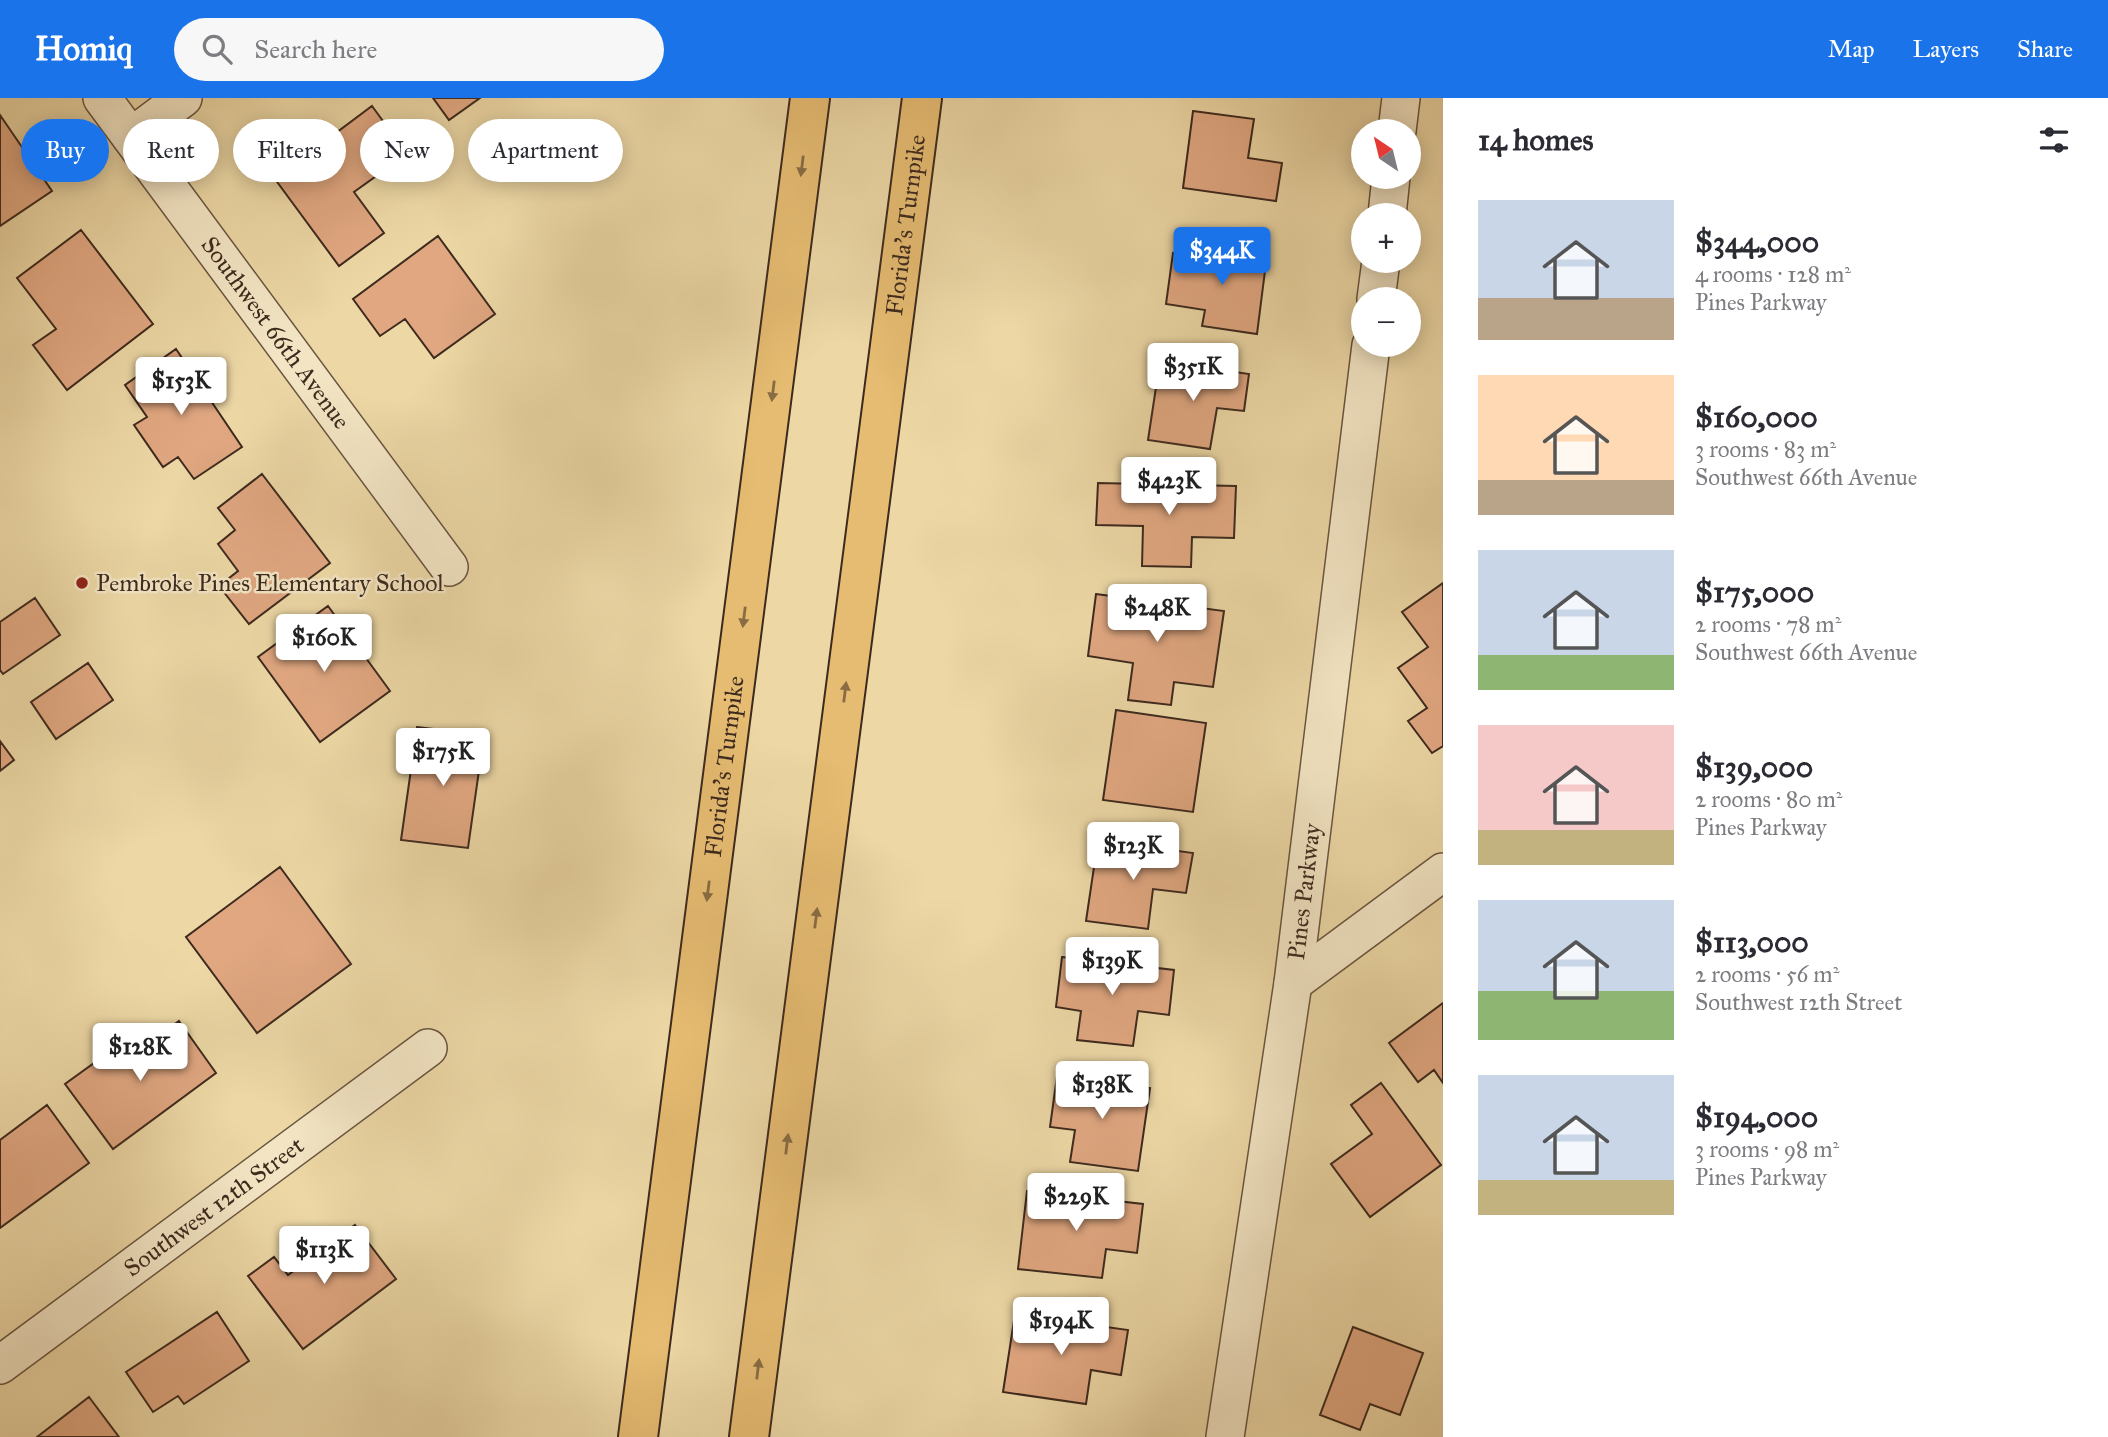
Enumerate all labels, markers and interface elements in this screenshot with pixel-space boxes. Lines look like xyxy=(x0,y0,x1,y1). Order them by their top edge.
search box xyxy=(174,18,664,81)
text: Homiq xyxy=(35,29,132,69)
icon: search xyxy=(198,30,236,68)
text: Search here xyxy=(254,33,377,65)
text: Map xyxy=(1828,34,1875,64)
text: Layers xyxy=(1913,34,1979,64)
text: Share xyxy=(2017,34,2073,64)
chip: Buy xyxy=(21,119,109,182)
chip: Rent xyxy=(123,119,219,182)
chip: Filters xyxy=(233,119,346,182)
chip: New xyxy=(360,119,454,182)
chip: Apartment xyxy=(468,119,623,182)
north arrow xyxy=(1351,119,1421,189)
map controls xyxy=(1351,119,1421,357)
icon: filters xyxy=(2035,121,2073,159)
text: 14 homes xyxy=(1478,122,1593,158)
street label: Florida's Turnpike xyxy=(879,133,932,317)
one-way arrow xyxy=(796,155,807,177)
button: + xyxy=(1351,203,1421,273)
text: $344,000 xyxy=(1695,224,1819,260)
pin: $344K xyxy=(1173,228,1271,287)
icon: home xyxy=(1534,228,1618,312)
street label: Southwest 66th Avenue xyxy=(195,230,357,435)
text: $344K xyxy=(1190,236,1254,264)
text: 4 rooms · 128 m² xyxy=(1695,260,1851,288)
button: − xyxy=(1351,287,1421,357)
text: Pines Parkway xyxy=(1695,288,1827,316)
pin: $351K xyxy=(1144,344,1242,403)
text: $351K xyxy=(1163,352,1223,380)
pin: $153K xyxy=(132,358,230,417)
text: $153K xyxy=(152,366,210,394)
one-way arrow xyxy=(767,380,778,402)
text: $160,000 xyxy=(1695,399,1818,435)
icon: home xyxy=(1534,403,1618,487)
text: 3 rooms · 83 m² xyxy=(1695,435,1836,463)
pin: $423K xyxy=(1120,458,1218,517)
text: Southwest 66th Avenue xyxy=(1695,463,1917,491)
text: $423K xyxy=(1137,466,1201,494)
place label: Pembroke Pines Elementary School xyxy=(96,568,444,598)
text: $175,000 xyxy=(1695,574,1814,610)
marker: Pembroke Pines Elementary School xyxy=(74,575,90,591)
icon: home xyxy=(1534,578,1618,662)
pin: $248K xyxy=(1108,584,1206,644)
text: $248K xyxy=(1124,593,1190,621)
one-way arrow xyxy=(738,606,749,628)
text: 2 rooms · 78 m² xyxy=(1695,610,1841,638)
pin: $160K xyxy=(275,614,373,674)
text: $160K xyxy=(292,623,356,651)
text: Southwest 66th Avenue xyxy=(1695,638,1917,666)
street label: Florida's Turnpike xyxy=(698,674,751,859)
one-way arrow xyxy=(840,681,851,703)
pin: $175K xyxy=(394,728,492,788)
text: $175K xyxy=(412,737,474,765)
text: $139,000 xyxy=(1695,749,1813,785)
icon: home xyxy=(1534,753,1618,837)
text: 2 rooms · 80 m² xyxy=(1695,785,1842,813)
text: Pines Parkway xyxy=(1695,813,1827,841)
street label: Pines Parkway xyxy=(1281,821,1327,962)
pin: $123K xyxy=(1084,822,1182,882)
text: $123K xyxy=(1103,831,1163,859)
one-way arrow xyxy=(703,880,714,902)
one-way arrow xyxy=(811,907,822,929)
text: $113,000 xyxy=(1695,924,1809,960)
icon: home xyxy=(1534,928,1618,1012)
pin: $139K xyxy=(1063,937,1161,997)
text: $139K xyxy=(1082,946,1142,974)
text: 2 rooms · 56 m² xyxy=(1695,960,1839,988)
text: Southwest 12th Street xyxy=(1695,988,1902,1016)
pin: $128K xyxy=(91,1024,189,1083)
text: $128K xyxy=(109,1032,171,1060)
pin: $138K xyxy=(1053,1062,1151,1121)
text: $138K xyxy=(1072,1070,1132,1098)
text: $194,000 xyxy=(1695,1099,1818,1135)
icon: home xyxy=(1534,1103,1618,1187)
street label: Southwest 12th Street xyxy=(118,1130,310,1283)
one-way arrow xyxy=(782,1133,793,1155)
text: 3 rooms · 98 m² xyxy=(1695,1135,1839,1163)
text: Pines Parkway xyxy=(1695,1163,1827,1191)
pin: $229K xyxy=(1027,1174,1125,1233)
text: $229K xyxy=(1043,1182,1109,1210)
pin: $113K xyxy=(275,1226,373,1286)
text: $113K xyxy=(295,1235,353,1263)
pin: $194K xyxy=(1012,1298,1110,1357)
text: $194K xyxy=(1029,1306,1093,1334)
one-way arrow xyxy=(753,1358,764,1380)

